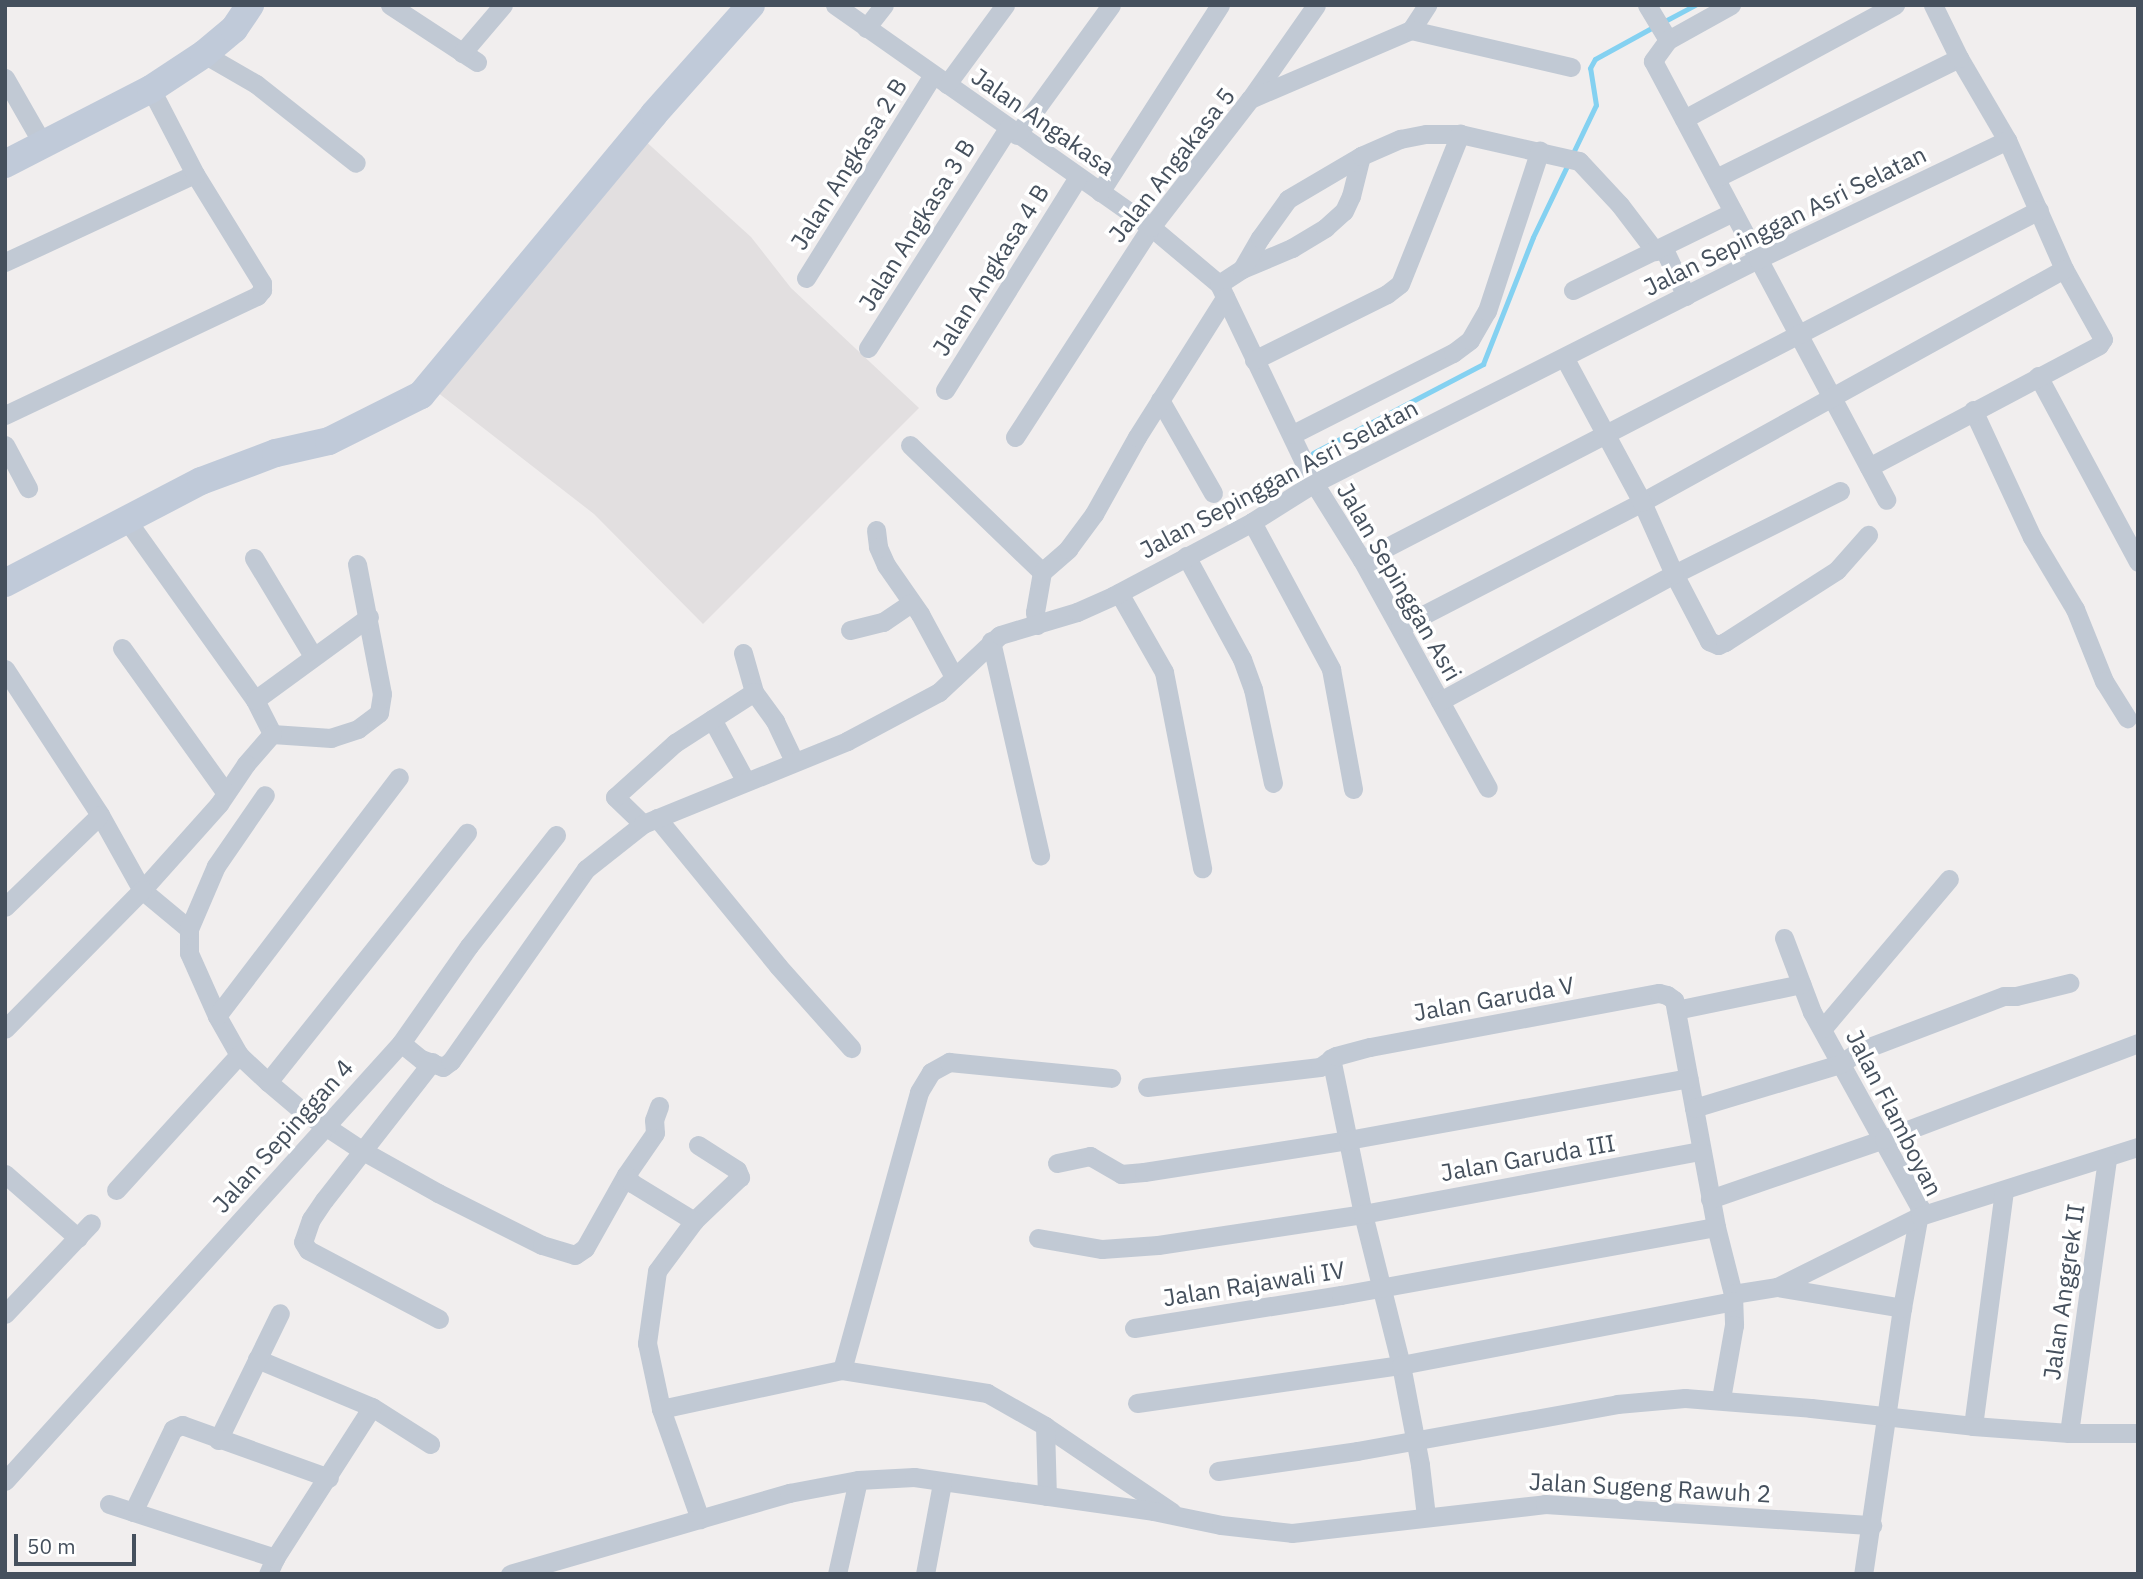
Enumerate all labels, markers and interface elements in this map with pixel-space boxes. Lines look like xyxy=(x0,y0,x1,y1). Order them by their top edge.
street label: Jalan Angakasa xyxy=(966,62,1120,182)
street label: Jalan Angkasa 2 B xyxy=(785,73,913,255)
street label: Jalan Angakasa 5 xyxy=(1103,82,1241,248)
street label: Jalan Angkasa 3 B xyxy=(853,134,981,316)
street label: Jalan Sepinggan Asri Selatan xyxy=(1639,140,1931,302)
street label: Jalan Angkasa 4 B xyxy=(927,179,1055,361)
street label: Jalan Sepinggan Asri Selatan xyxy=(1135,393,1423,565)
street label: Jalan Sepinggan Asri xyxy=(1331,478,1467,686)
street label: Jalan Garuda V xyxy=(1411,971,1577,1027)
street label: Jalan Flamboyan xyxy=(1840,1025,1948,1201)
street label: Jalan Sepinggan 4 xyxy=(207,1053,359,1219)
street label: Jalan Garuda III xyxy=(1438,1128,1618,1188)
street label: Jalan Anggrek II xyxy=(2037,1202,2091,1382)
street label: Jalan Rajawali IV xyxy=(1161,1255,1347,1313)
street label: Jalan Sugeng Rawuh 2 xyxy=(1528,1467,1772,1509)
scale bar xyxy=(18,1520,140,1564)
text: 50 m xyxy=(27,1532,76,1560)

